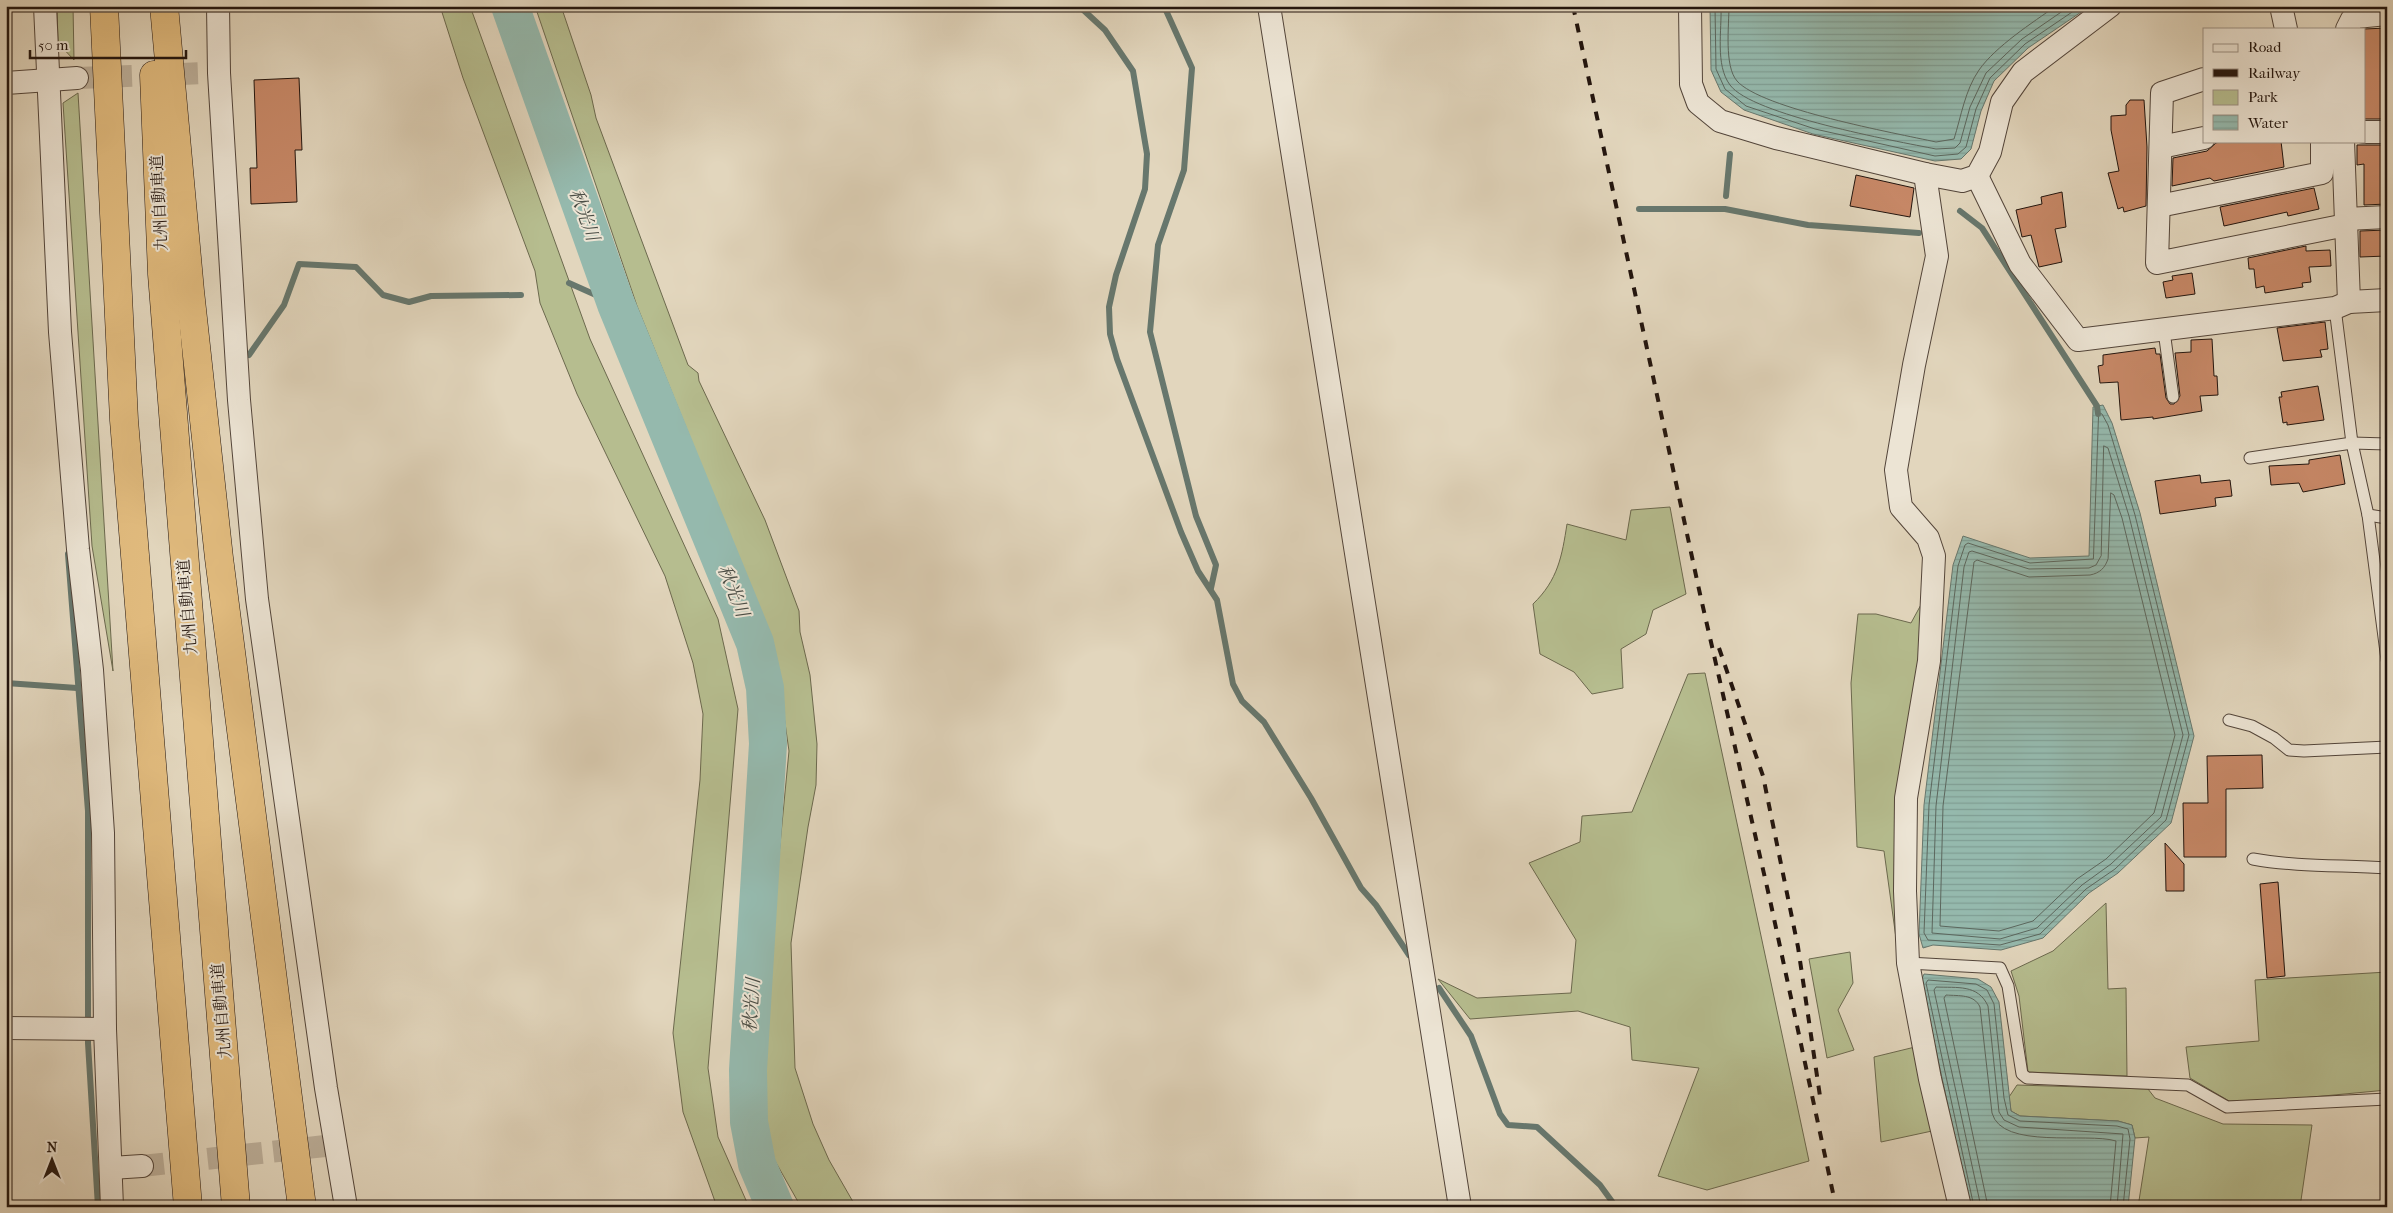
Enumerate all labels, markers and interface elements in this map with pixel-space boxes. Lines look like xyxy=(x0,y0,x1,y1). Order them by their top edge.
scale bar xyxy=(30,28,186,60)
legend xyxy=(2203,28,2366,142)
text: 50 m xyxy=(38,36,69,54)
text: Road xyxy=(2248,38,2282,56)
text: Railway xyxy=(2248,64,2301,82)
text: Park xyxy=(2248,88,2278,106)
text: Water xyxy=(2247,114,2288,132)
street label: 九州自動車道 xyxy=(147,155,171,251)
water label: 秋光川 xyxy=(565,186,604,246)
street label: 九州自動車道 xyxy=(173,558,201,656)
water label: 秋光川 xyxy=(713,562,754,622)
street label: 九州自動車道 xyxy=(207,962,235,1060)
water label: 秋光川 xyxy=(740,975,764,1033)
north arrow xyxy=(28,1136,78,1186)
text: N xyxy=(47,1139,58,1156)

